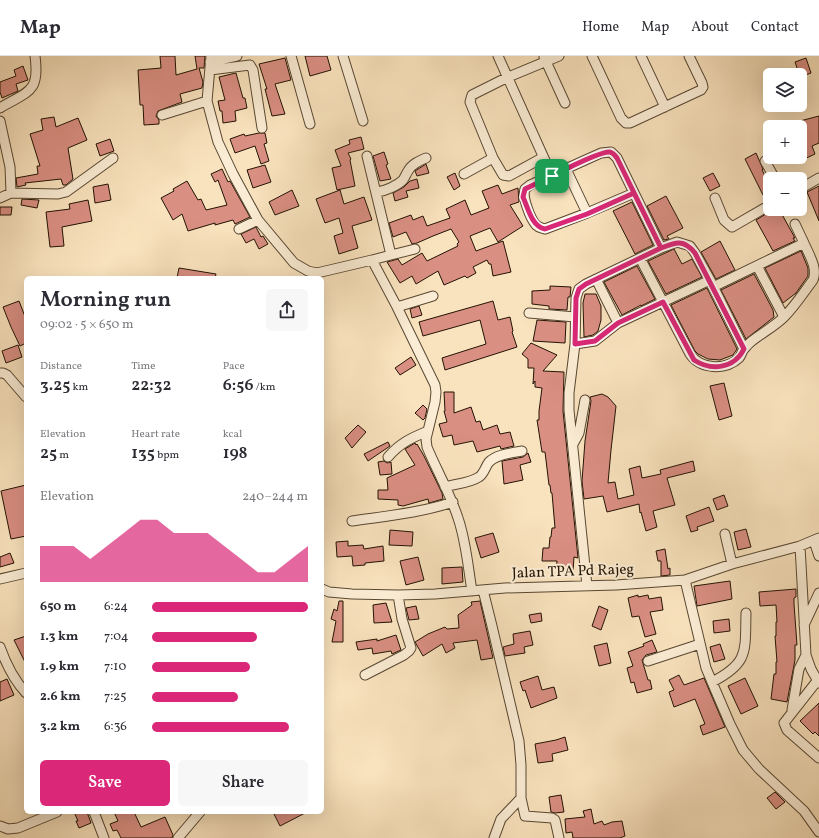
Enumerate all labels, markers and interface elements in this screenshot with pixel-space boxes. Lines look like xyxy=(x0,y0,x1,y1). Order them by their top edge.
text: Map xyxy=(20,15,61,41)
text: Home xyxy=(582,18,619,37)
text: Map xyxy=(641,18,669,37)
text: About xyxy=(691,18,729,37)
text: Contact xyxy=(751,18,799,37)
map controls xyxy=(763,68,807,216)
button: layers xyxy=(763,68,807,112)
button: + xyxy=(763,120,807,164)
pin xyxy=(535,159,569,193)
icon: arrive xyxy=(541,165,563,187)
button: − xyxy=(763,172,807,216)
text: Morning run xyxy=(40,285,171,316)
button: share xyxy=(266,289,308,331)
text: 09:02 · 5 × 650 m xyxy=(40,316,133,334)
text: Distance xyxy=(40,359,82,374)
text: Time xyxy=(131,359,155,374)
text: Pace xyxy=(223,359,245,374)
text: 3.25 xyxy=(40,374,70,397)
text: 22:32 xyxy=(131,374,171,397)
text: 6:56 xyxy=(223,374,253,397)
text: km xyxy=(70,380,88,395)
text: /km xyxy=(253,380,275,395)
text: Elevation xyxy=(40,427,86,442)
text: Heart rate xyxy=(131,427,180,442)
text: kcal xyxy=(223,427,242,442)
text: 25 xyxy=(40,442,57,465)
text: 135 xyxy=(131,442,155,465)
text: 198 xyxy=(223,442,248,465)
text: m xyxy=(57,448,69,463)
text: bpm xyxy=(155,448,179,463)
text: Elevation xyxy=(40,488,94,506)
text: 240–244 m xyxy=(242,488,308,506)
street label: Jalan TPA Pd Rajeg xyxy=(511,559,635,585)
text: 650 m xyxy=(40,598,76,616)
text: 6:24 xyxy=(104,598,128,616)
text: 1.3 km xyxy=(40,628,78,646)
text: 7:04 xyxy=(104,628,129,646)
text: 1.9 km xyxy=(40,658,79,676)
text: 7:10 xyxy=(104,658,126,676)
text: 2.6 km xyxy=(40,688,81,706)
text: 7:25 xyxy=(104,688,127,706)
text: 3.2 km xyxy=(40,718,80,736)
text: 6:36 xyxy=(104,718,127,736)
button: Save xyxy=(40,760,170,806)
button: Share xyxy=(178,760,308,806)

